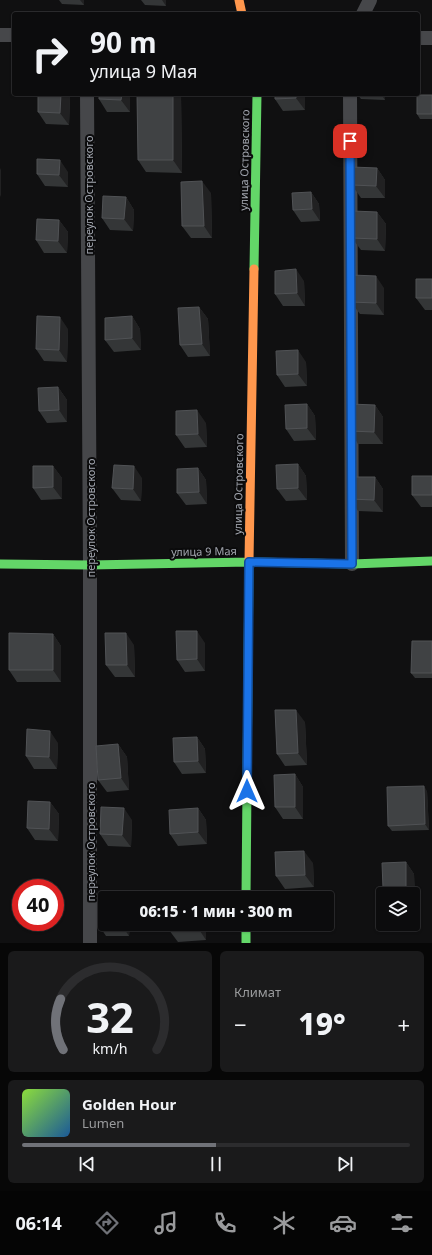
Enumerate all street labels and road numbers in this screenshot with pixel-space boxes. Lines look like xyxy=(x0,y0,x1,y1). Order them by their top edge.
street label: улица Островского xyxy=(236,109,252,211)
street label: переулок Островского xyxy=(81,135,96,255)
street label: улица Островского xyxy=(230,433,246,535)
street label: переулок Островского xyxy=(83,458,98,578)
street label: улица 9 Мая xyxy=(171,543,237,559)
street label: переулок Островского xyxy=(83,782,98,902)

